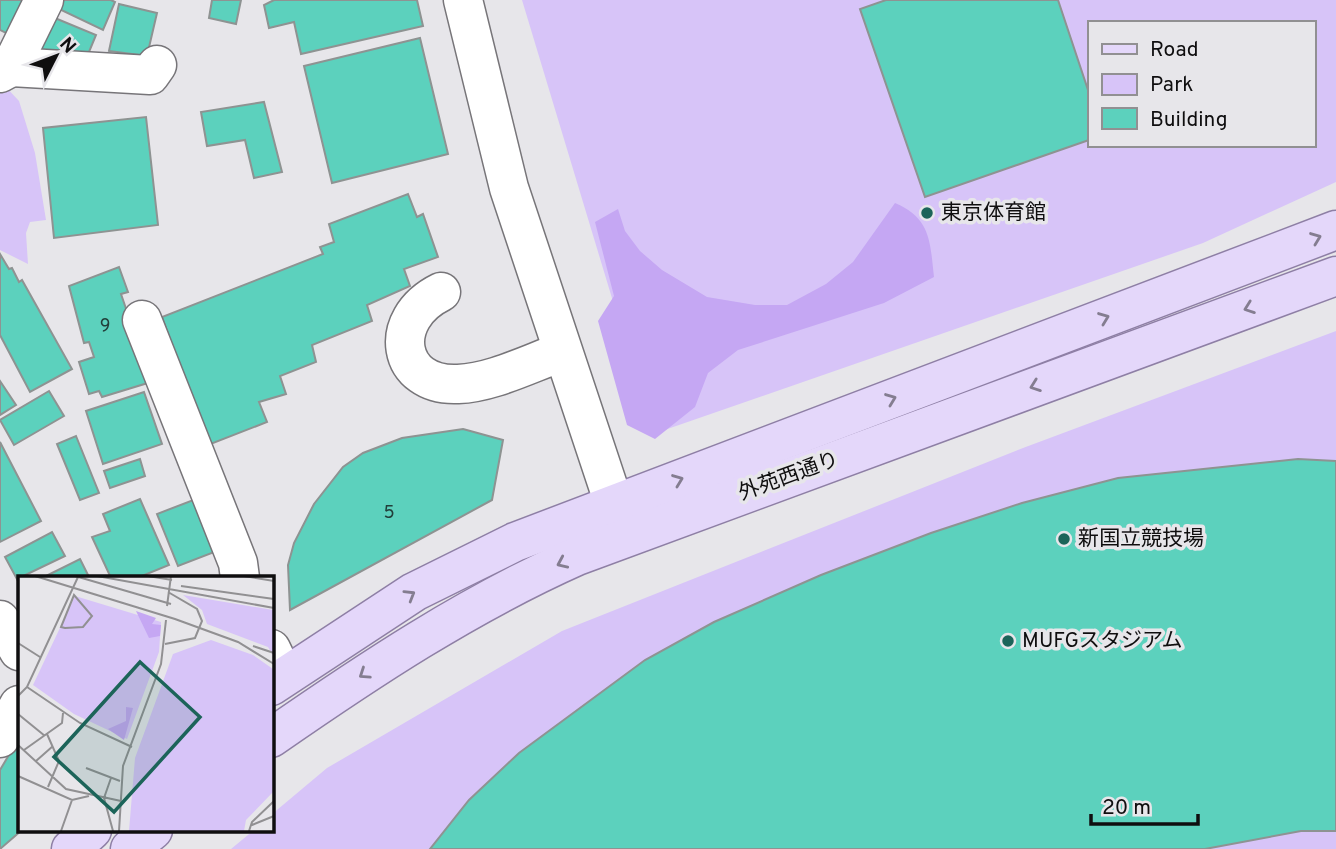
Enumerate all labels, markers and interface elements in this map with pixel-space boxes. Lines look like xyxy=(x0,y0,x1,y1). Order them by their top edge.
north arrow xyxy=(21,21,91,91)
legend xyxy=(1088,21,1315,147)
text: N xyxy=(54,33,81,59)
text: Road xyxy=(1150,37,1199,64)
text: Park xyxy=(1150,72,1193,99)
text: Building xyxy=(1150,107,1228,134)
place label: 東京体育館 xyxy=(941,200,1046,227)
marker: 東京体育館 xyxy=(919,205,935,221)
one-way arrow xyxy=(1310,232,1322,246)
one-way arrow xyxy=(1243,300,1255,314)
one-way arrow xyxy=(1097,313,1109,327)
house number: 9 xyxy=(100,315,110,338)
one-way arrow xyxy=(1030,377,1042,391)
one-way arrow xyxy=(885,394,897,408)
street label: 外苑西通り xyxy=(735,446,843,508)
one-way arrow xyxy=(672,474,684,488)
house number: 5 xyxy=(383,502,395,525)
place label: 新国立競技場 xyxy=(1078,526,1204,553)
marker: 新国立競技場 xyxy=(1056,531,1072,547)
one-way arrow xyxy=(557,555,569,569)
inset map xyxy=(18,576,273,832)
one-way arrow xyxy=(403,590,416,603)
place label: MUFGスタジアム xyxy=(1022,628,1183,655)
marker: MUFGスタジアム xyxy=(1000,633,1016,649)
one-way arrow xyxy=(359,666,372,678)
scale bar xyxy=(1091,782,1198,826)
text: 20 m xyxy=(1102,795,1151,822)

